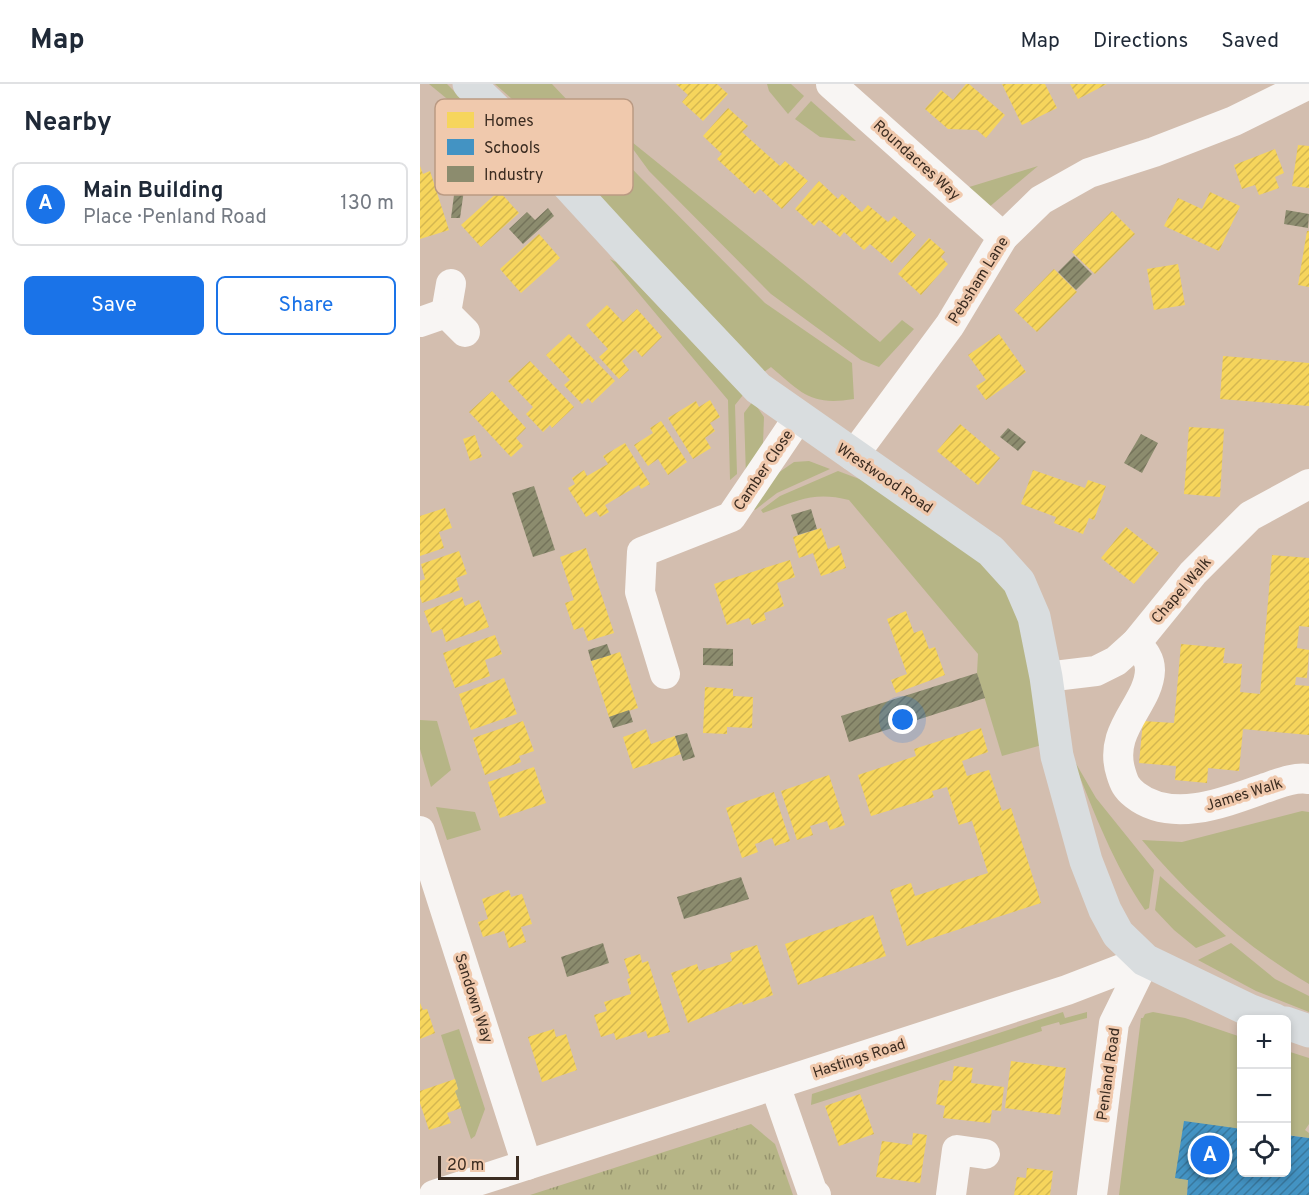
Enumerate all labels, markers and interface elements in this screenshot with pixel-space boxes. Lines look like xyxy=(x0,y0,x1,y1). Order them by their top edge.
text: Map xyxy=(30,23,85,59)
text: Map xyxy=(1020,28,1060,55)
text: Directions xyxy=(1093,28,1188,55)
text: Saved xyxy=(1221,28,1279,55)
legend xyxy=(435,99,633,195)
text: Nearby xyxy=(24,107,112,140)
text: Homes xyxy=(484,112,534,132)
street label: Roundacres Way xyxy=(868,117,964,205)
text: Schools xyxy=(484,139,540,159)
text: Industry xyxy=(484,166,543,186)
text: Main Building xyxy=(83,178,223,205)
text: A xyxy=(38,191,53,217)
text: 130 m xyxy=(340,191,394,217)
text: Place · Penland Road xyxy=(83,205,267,231)
street label: Pebsham Lane xyxy=(945,234,1014,328)
button: Save xyxy=(24,276,204,335)
button: Share xyxy=(216,276,396,335)
street label: Camber Close xyxy=(730,427,798,515)
street label: Wrestwood Road xyxy=(832,440,936,518)
street label: Chapel Walk xyxy=(1148,554,1216,628)
your location xyxy=(888,705,917,734)
street label: James Walk xyxy=(1204,775,1285,816)
street label: Sandown Way xyxy=(449,951,496,1046)
map controls xyxy=(1237,1015,1291,1177)
button: + xyxy=(1237,1015,1291,1069)
street label: Penland Road xyxy=(1094,1027,1125,1122)
street label: Hastings Road xyxy=(811,1035,908,1083)
button: − xyxy=(1237,1069,1291,1123)
button: locate xyxy=(1237,1123,1291,1177)
pin: A xyxy=(1190,1132,1230,1178)
scale bar xyxy=(438,1153,519,1180)
text: 20 m xyxy=(447,1156,484,1176)

